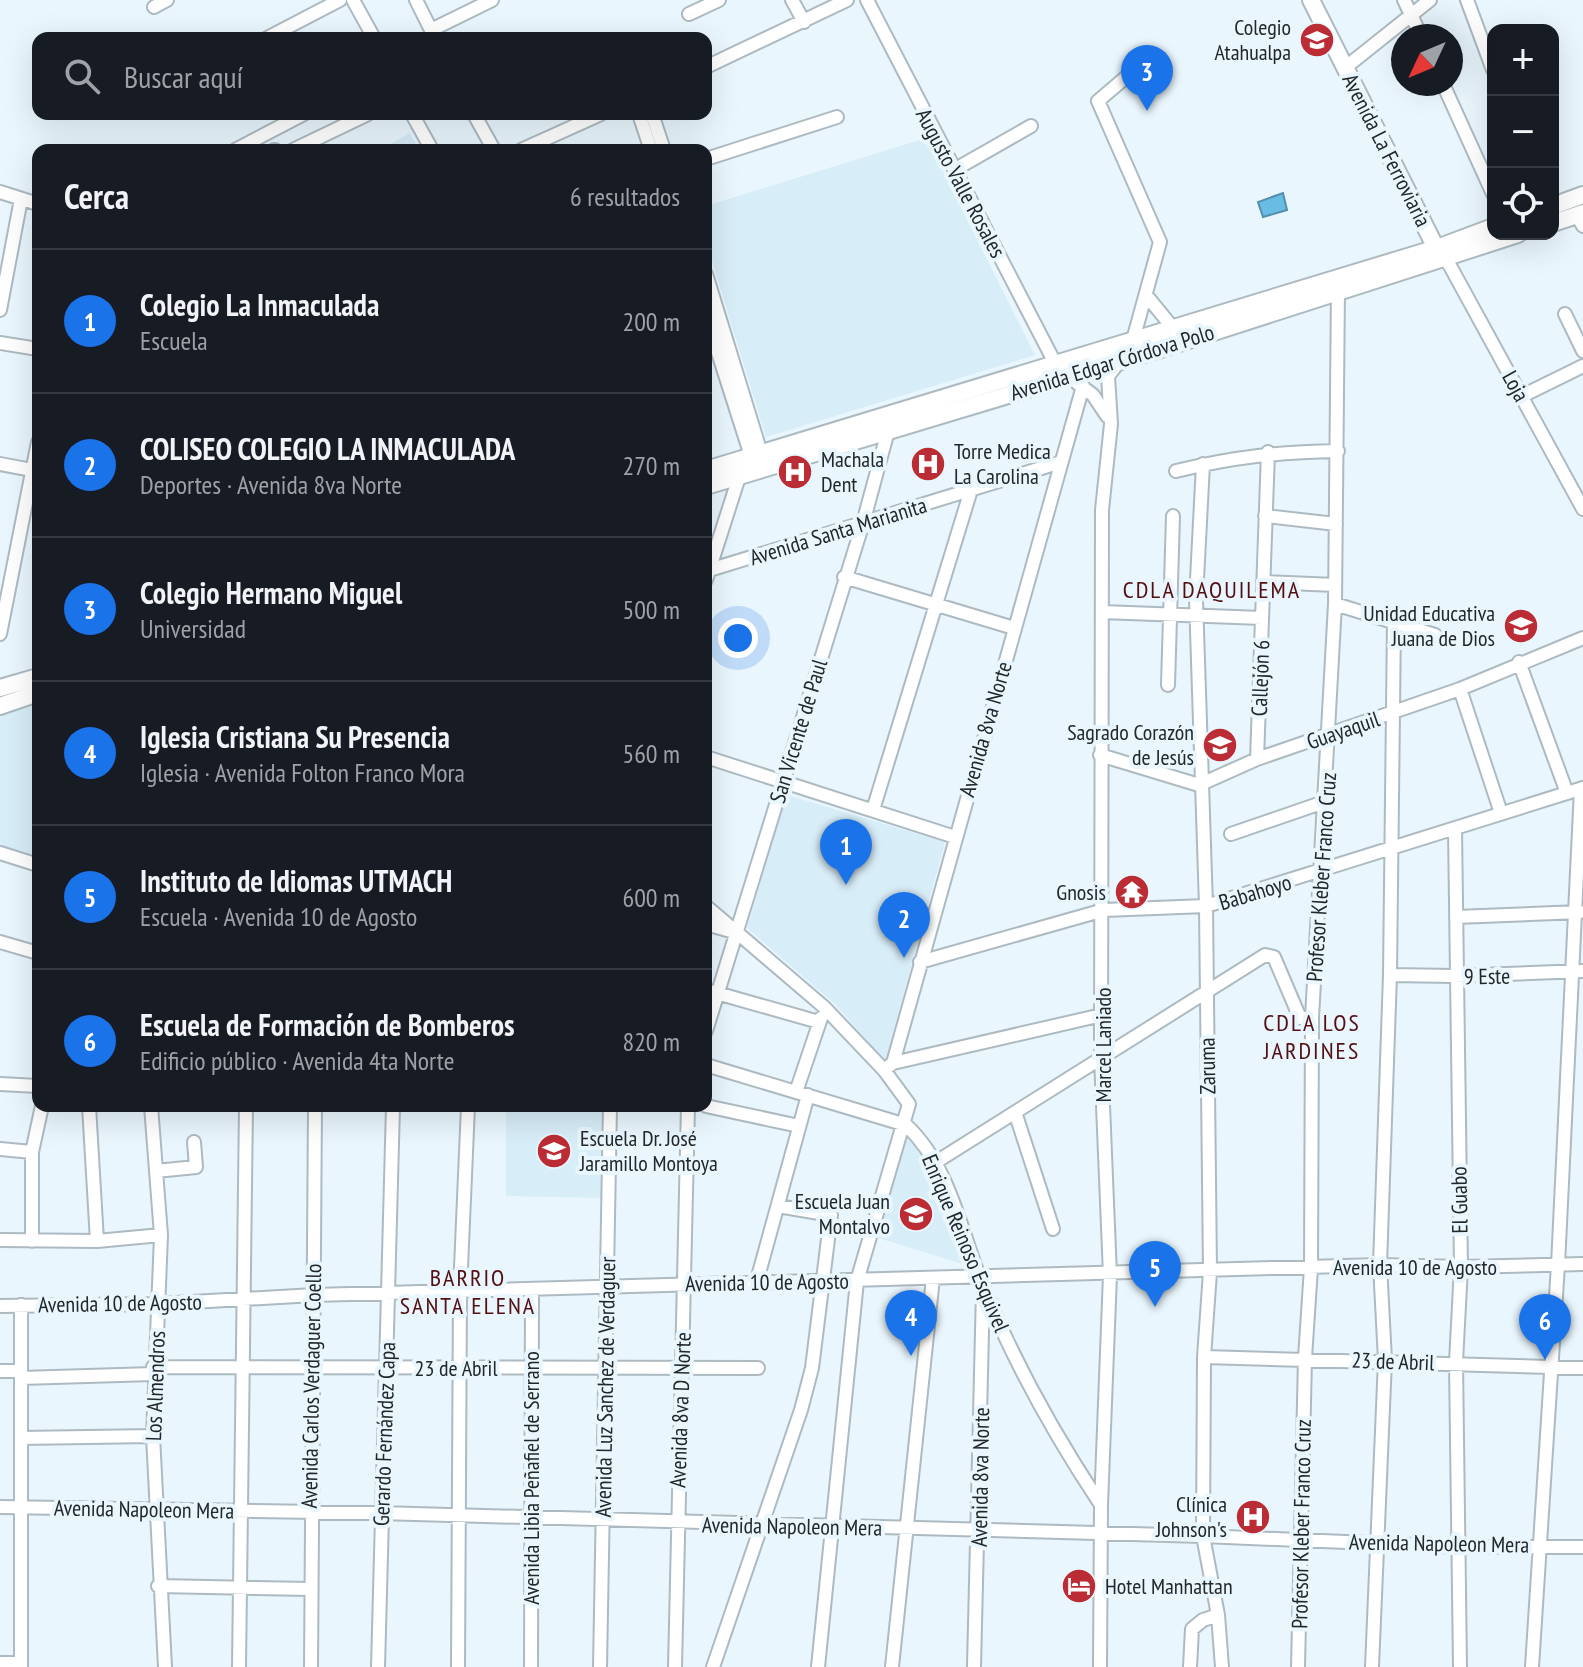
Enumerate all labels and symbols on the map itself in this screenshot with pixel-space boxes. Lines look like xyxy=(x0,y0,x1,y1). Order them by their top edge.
place label: Colegio Atahualpa xyxy=(1215,13,1291,66)
school or university icon: Colegio Atahualpa xyxy=(1298,21,1336,59)
north arrow xyxy=(1391,24,1463,96)
pin: 3 xyxy=(1121,45,1173,111)
street label: Avenida La Ferroviaria xyxy=(1336,69,1438,231)
street label: Augusto Valle Rosales xyxy=(910,104,1012,262)
street label: Avenida Edgar Córdova Polo xyxy=(1007,318,1217,406)
street label: Loja xyxy=(1496,366,1536,406)
place label: Torre Medica La Carolina xyxy=(954,437,1051,490)
place label: Machala Dent xyxy=(821,445,884,498)
hospital icon: Torre Medica La Carolina xyxy=(909,445,947,483)
hospital icon: Machala Dent xyxy=(776,453,814,491)
street label: Avenida Santa Marianita xyxy=(746,491,930,571)
district label: CDLA DAQUILEMA xyxy=(1123,574,1301,605)
place label: Unidad Educativa Juana de Dios xyxy=(1363,599,1495,652)
school or university icon: Unidad Educativa Juana de Dios xyxy=(1502,607,1540,645)
your location xyxy=(718,618,758,658)
street label: Callejón 6 xyxy=(1245,639,1275,717)
street label: San Vicente de Paul xyxy=(763,655,833,806)
street label: Avenida 8va Norte xyxy=(952,658,1018,800)
street label: Guayaquil xyxy=(1303,704,1384,755)
place label: Sagrado Corazón de Jesús xyxy=(1067,718,1194,771)
school or university icon: Sagrado Corazón de Jesús xyxy=(1201,726,1239,764)
street label: Profesor Kleber Franco Cruz xyxy=(1300,771,1342,983)
pin: 1 xyxy=(820,819,872,885)
street label: Babahoyo xyxy=(1215,868,1295,916)
temple icon: Gnosis xyxy=(1113,873,1151,911)
place label: Gnosis xyxy=(1056,878,1106,906)
pin: 2 xyxy=(878,892,930,958)
street label: 9 Este xyxy=(1464,962,1510,990)
street label: Marcel Laniado xyxy=(1089,987,1117,1103)
district label: CDLA LOS JARDINES xyxy=(1263,1007,1361,1066)
street label: Zaruma xyxy=(1193,1037,1221,1095)
place label: Escuela Dr. José Jaramillo Montoya xyxy=(579,1124,718,1177)
school or university icon: Escuela Dr. José Jaramillo Montoya xyxy=(535,1132,573,1170)
street label: Enrique Reinoso Esquivel xyxy=(916,1150,1016,1337)
street label: El Guabo xyxy=(1444,1166,1474,1234)
place label: Escuela Juan Montalvo xyxy=(795,1187,890,1240)
school or university icon: Escuela Juan Montalvo xyxy=(897,1195,935,1233)
pin: 5 xyxy=(1129,1241,1181,1307)
street label: Avenida 10 de Agosto xyxy=(1333,1253,1497,1281)
street label: Avenida Luz Sanchez de Verdaguer xyxy=(589,1256,621,1518)
district label: BARRIO SANTA ELENA xyxy=(400,1262,536,1321)
street label: Avenida Carlos Verdaguer Coello xyxy=(295,1263,327,1509)
street label: Avenida 10 de Agosto xyxy=(685,1267,849,1297)
street label: Avenida 10 de Agosto xyxy=(38,1288,202,1318)
pin: 4 xyxy=(885,1290,937,1356)
pin: 6 xyxy=(1519,1294,1571,1360)
street label: Los Almendros xyxy=(139,1330,171,1442)
street label: Avenida 8va D Norte xyxy=(663,1332,697,1488)
street label: Gerardo Fernández Capa xyxy=(367,1341,401,1527)
street label: 23 de Abril xyxy=(1351,1346,1436,1376)
street label: Avenida Libia Peñafiel de Serrano xyxy=(517,1351,545,1605)
street label: 23 de Abril xyxy=(414,1354,498,1382)
street label: Avenida 8va Norte xyxy=(965,1407,995,1547)
street label: Profesor Kleber Franco Cruz xyxy=(1285,1419,1317,1629)
place label: Clínica Johnson's xyxy=(1155,1490,1227,1543)
street label: Avenida Napoleon Mera xyxy=(54,1493,234,1525)
hospital icon: Clínica Johnson's xyxy=(1234,1498,1272,1536)
street label: Avenida Napoleon Mera xyxy=(702,1510,882,1542)
street label: Avenida Napoleon Mera xyxy=(1349,1527,1529,1559)
hotel icon: Hotel Manhattan xyxy=(1060,1567,1098,1605)
place label: Hotel Manhattan xyxy=(1105,1572,1233,1600)

